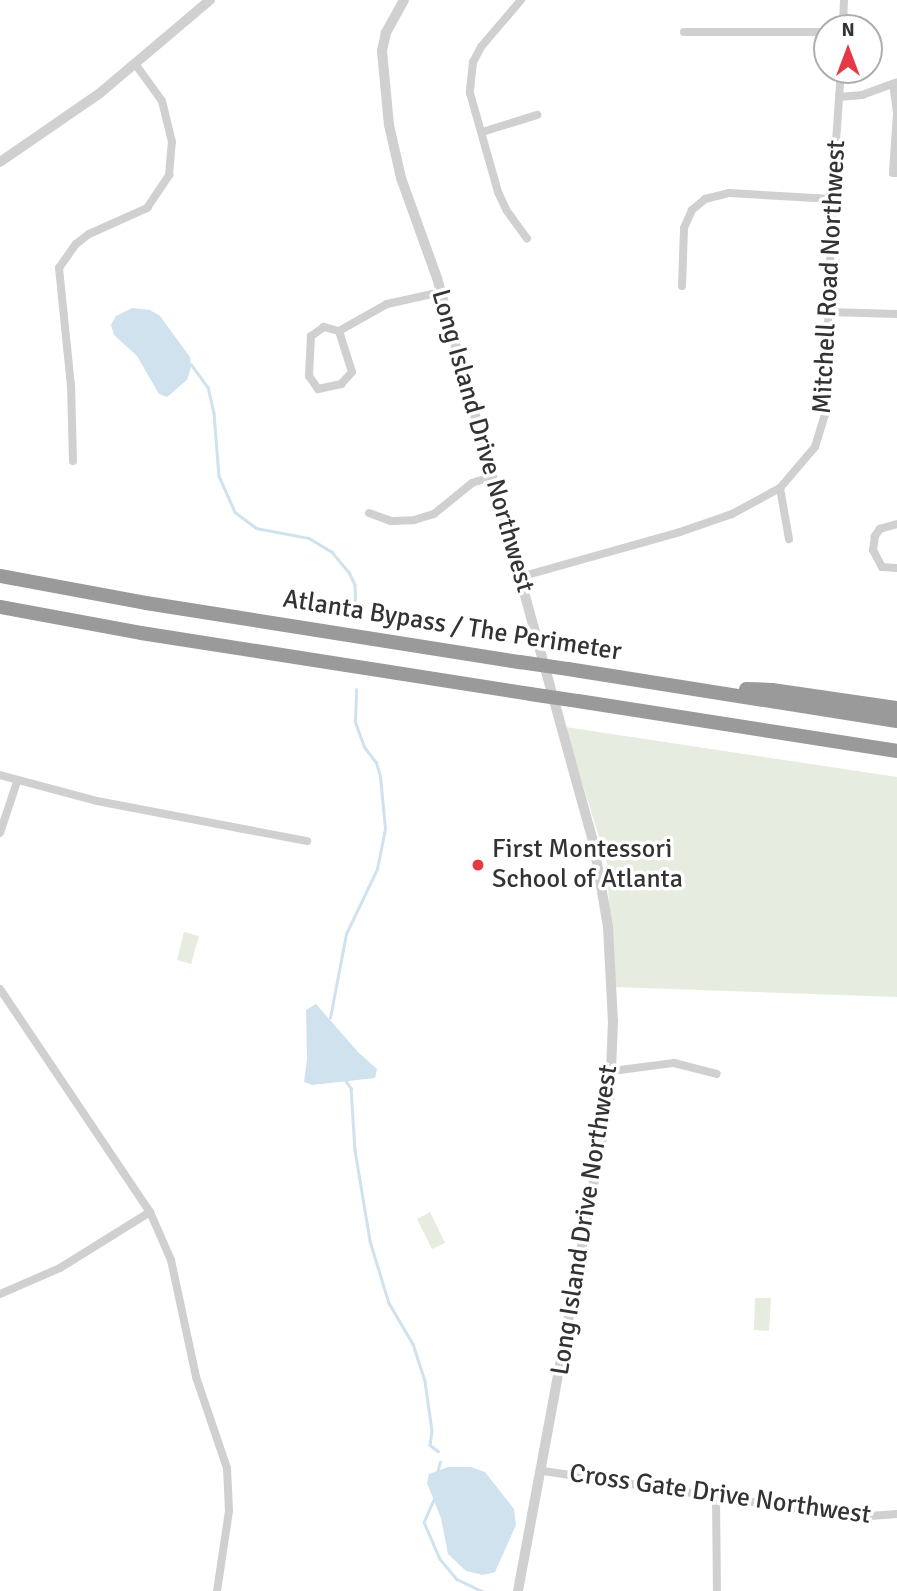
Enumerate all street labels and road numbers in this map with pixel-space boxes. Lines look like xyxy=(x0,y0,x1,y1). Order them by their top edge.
street label: Mitchell Road Northwest xyxy=(807,139,853,415)
street label: Long Island Drive Northwest xyxy=(424,286,540,596)
street label: Atlanta Bypass / The Perimeter xyxy=(281,584,623,668)
street label: Long Island Drive Northwest xyxy=(545,1063,625,1377)
street label: Cross Gate Drive Northwest xyxy=(567,1458,873,1532)

